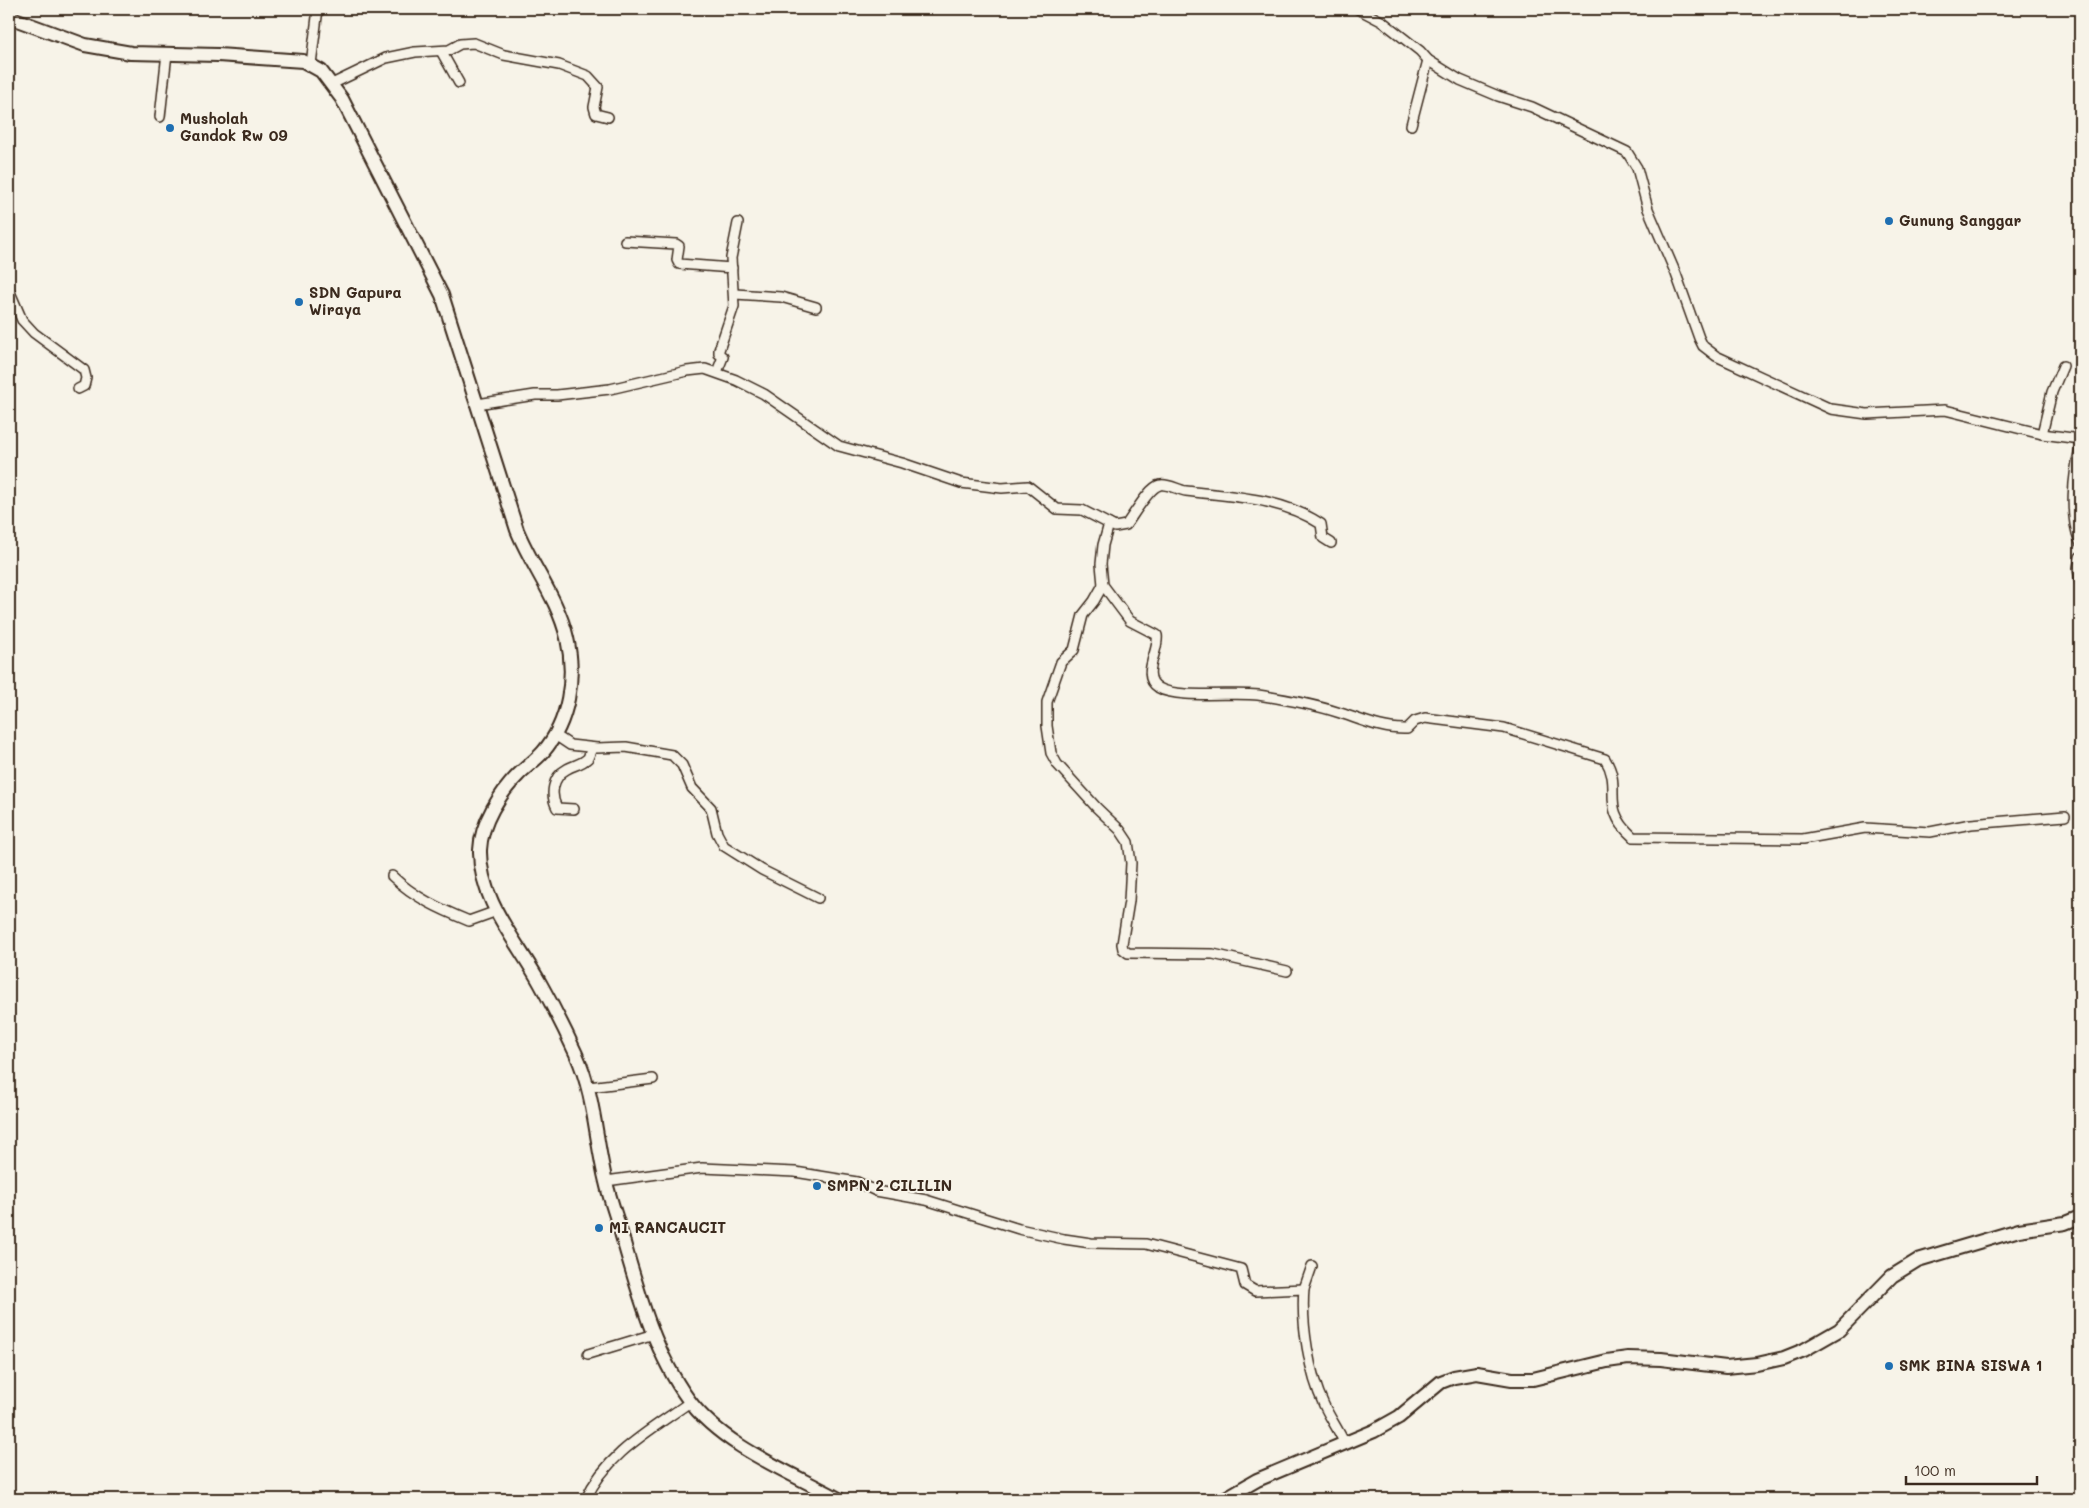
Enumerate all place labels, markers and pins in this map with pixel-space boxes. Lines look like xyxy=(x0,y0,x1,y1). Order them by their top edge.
place label: Musholah Gandok Rw 09 xyxy=(180,108,287,145)
marker: Musholah Gandok Rw 09 xyxy=(164,122,176,134)
place label: Gunung Sanggar xyxy=(1899,210,2022,230)
marker: Gunung Sanggar xyxy=(1883,215,1895,227)
place label: SDN Gapura Wiraya xyxy=(309,282,402,319)
marker: SDN Gapura Wiraya xyxy=(293,296,305,308)
place label: SMPN 2 CILILIN xyxy=(827,1175,952,1195)
marker: SMPN 2 CILILIN xyxy=(811,1180,823,1192)
place label: MI RANCAUCIT xyxy=(609,1217,726,1237)
marker: MI RANCAUCIT xyxy=(593,1222,605,1234)
place label: SMK BINA SISWA 1 xyxy=(1899,1355,2043,1375)
marker: SMK BINA SISWA 1 xyxy=(1883,1360,1895,1372)

